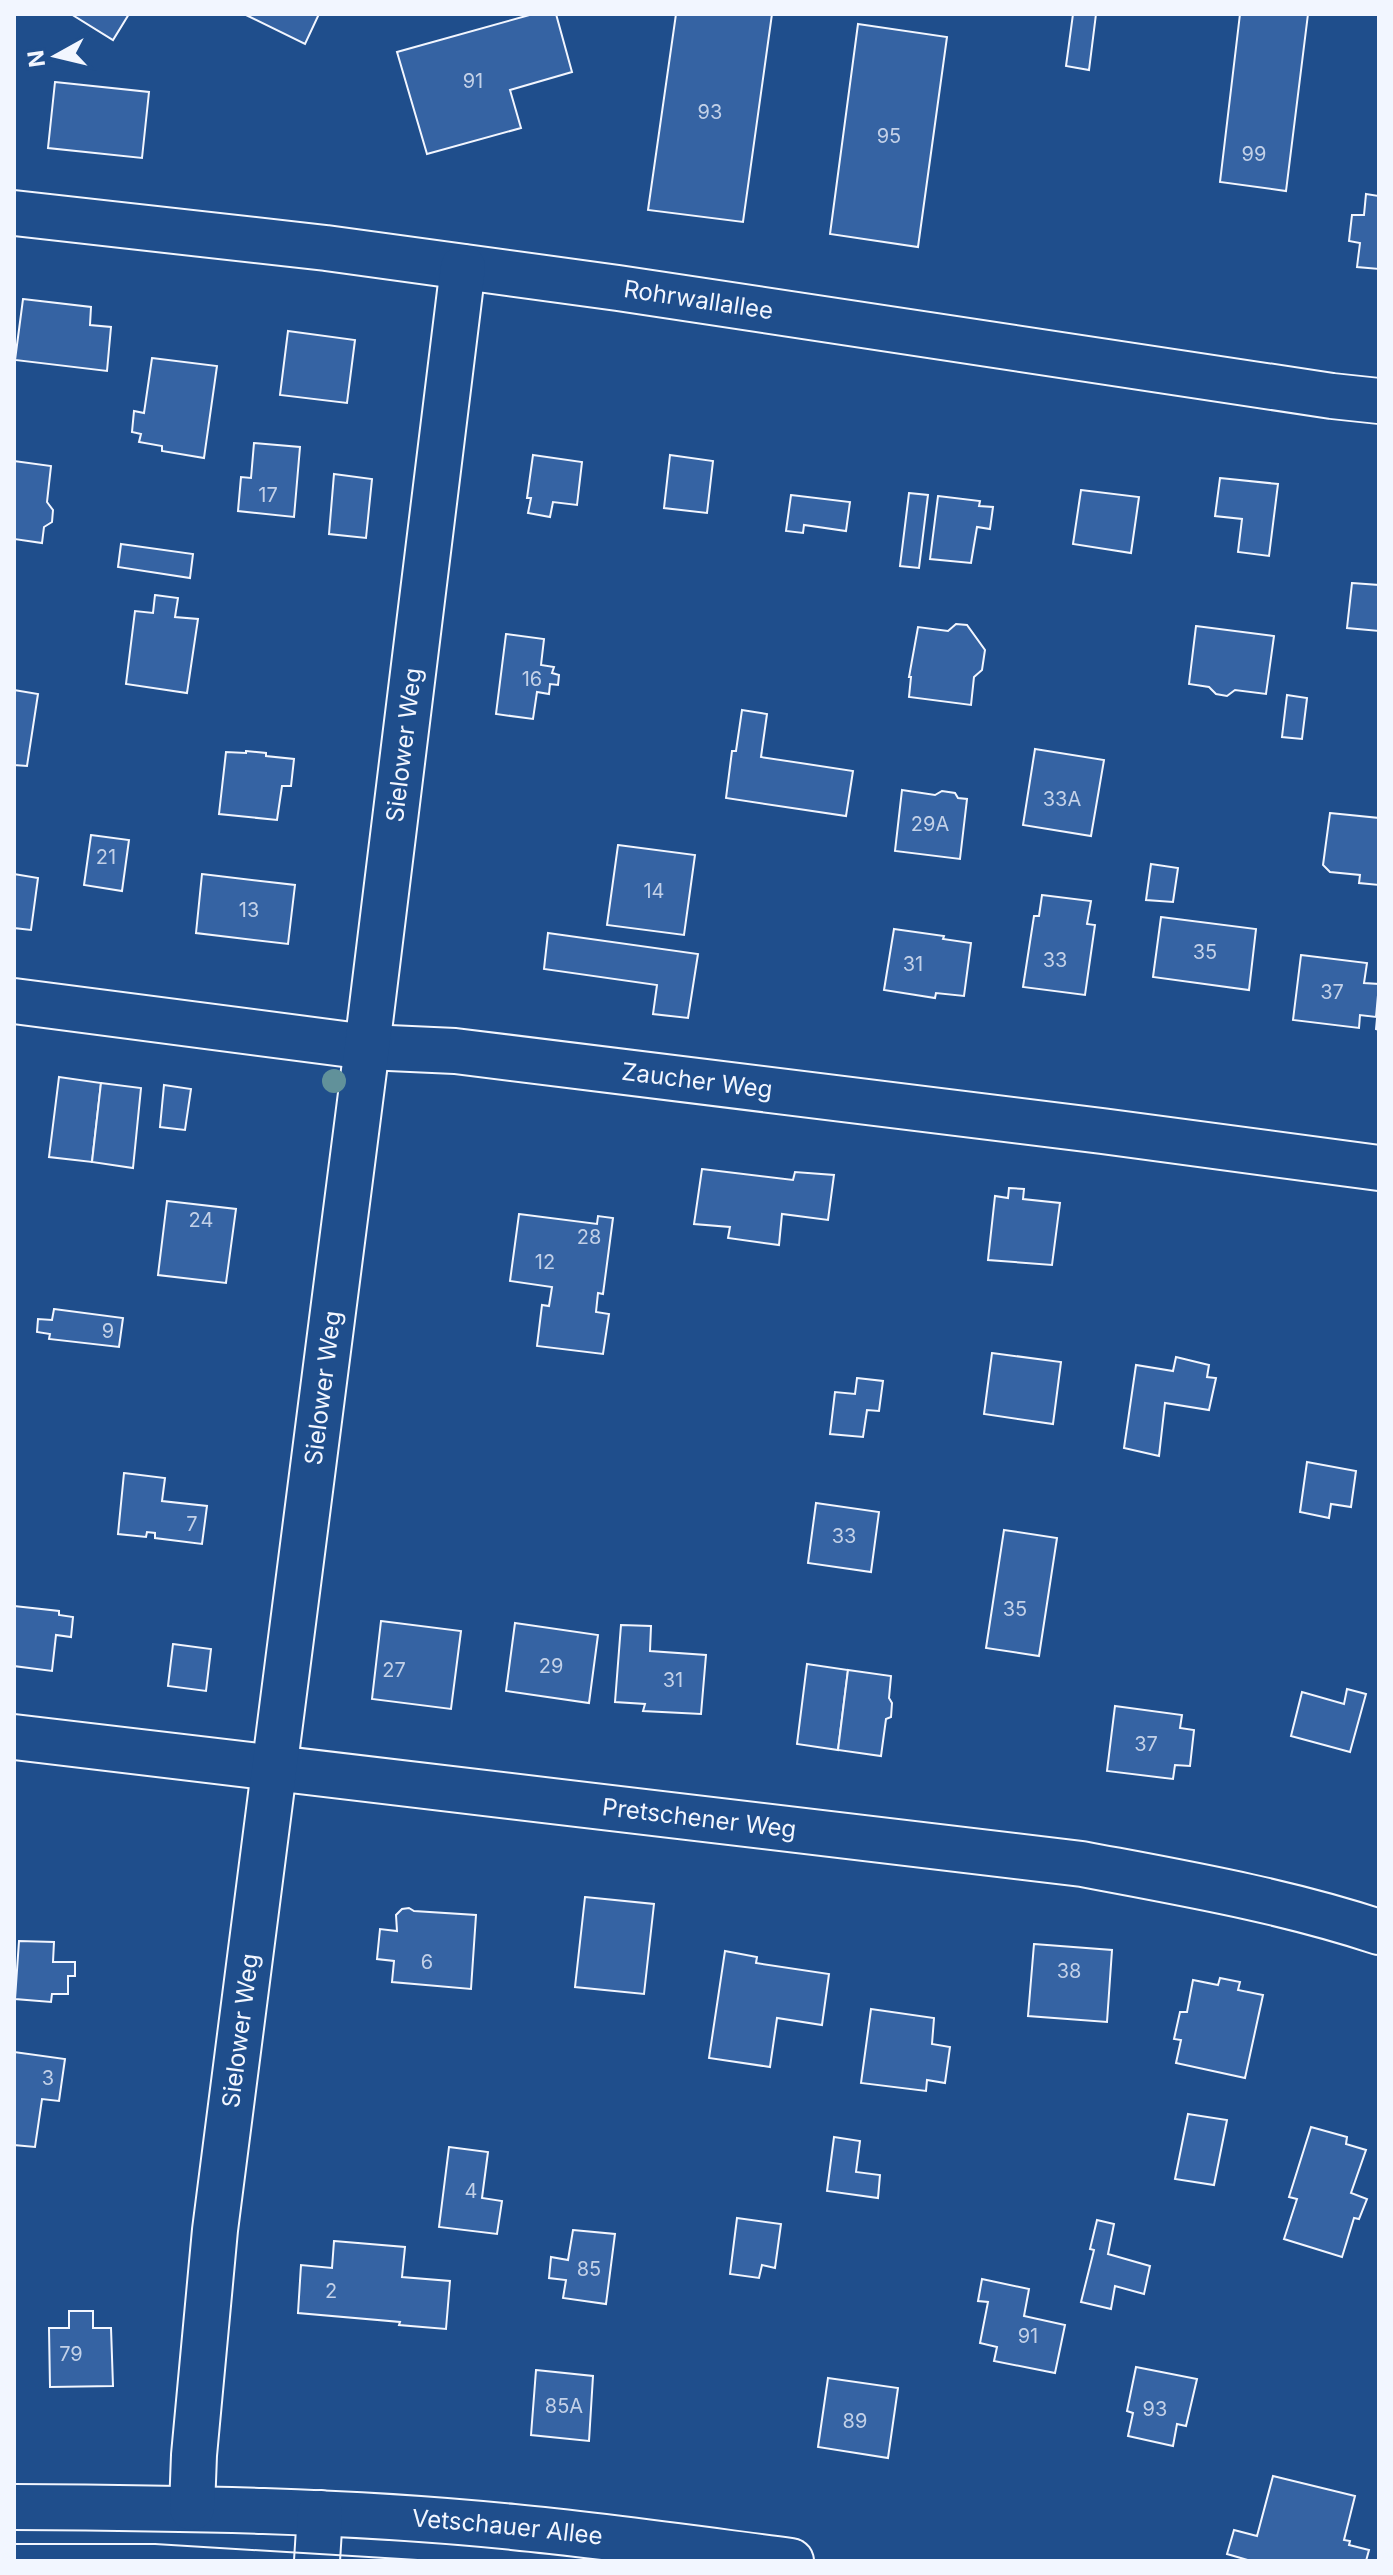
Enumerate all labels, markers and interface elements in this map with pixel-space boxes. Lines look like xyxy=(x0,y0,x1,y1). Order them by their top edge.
north arrow xyxy=(16,16,96,96)
text: N xyxy=(22,49,50,69)
house number: 91 xyxy=(463,69,483,93)
house number: 93 xyxy=(698,100,722,124)
house number: 95 xyxy=(877,124,901,148)
house number: 99 xyxy=(1242,142,1266,166)
street label: Rohrwallallee xyxy=(622,274,775,325)
house number: 17 xyxy=(258,483,278,507)
street label: Sielower Weg xyxy=(380,666,428,824)
house number: 16 xyxy=(522,667,542,691)
house number: 33A xyxy=(1043,787,1081,811)
house number: 29A xyxy=(911,812,949,836)
house number: 21 xyxy=(96,845,116,869)
house number: 14 xyxy=(643,879,665,903)
house number: 13 xyxy=(239,898,259,922)
house number: 35 xyxy=(1193,940,1217,964)
house number: 33 xyxy=(1043,948,1067,972)
house number: 31 xyxy=(903,952,923,976)
house number: 37 xyxy=(1320,980,1344,1004)
street label: Zaucher Weg xyxy=(620,1057,774,1104)
house number: 24 xyxy=(189,1208,213,1232)
house number: 28 xyxy=(577,1225,601,1249)
house number: 12 xyxy=(535,1250,555,1274)
street label: Sielower Weg xyxy=(298,1309,347,1467)
house number: 9 xyxy=(102,1319,114,1343)
house number: 7 xyxy=(186,1512,198,1536)
house number: 33 xyxy=(832,1524,856,1548)
house number: 35 xyxy=(1003,1597,1027,1621)
house number: 29 xyxy=(539,1654,563,1678)
house number: 27 xyxy=(382,1658,406,1682)
house number: 31 xyxy=(663,1668,683,1692)
house number: 37 xyxy=(1134,1732,1158,1756)
street label: Pretschener Weg xyxy=(601,1792,798,1844)
house number: 6 xyxy=(421,1950,433,1974)
street label: Sielower Weg xyxy=(216,1952,264,2109)
house number: 38 xyxy=(1057,1959,1081,1983)
house number: 3 xyxy=(42,2066,54,2090)
house number: 4 xyxy=(465,2179,477,2203)
house number: 85 xyxy=(577,2257,601,2281)
house number: 2 xyxy=(325,2279,337,2303)
house number: 91 xyxy=(1018,2324,1038,2348)
house number: 79 xyxy=(59,2342,83,2366)
house number: 85A xyxy=(545,2394,583,2418)
house number: 93 xyxy=(1143,2397,1167,2421)
house number: 89 xyxy=(843,2409,867,2433)
street label: Vetschauer Allee xyxy=(411,2503,604,2551)

